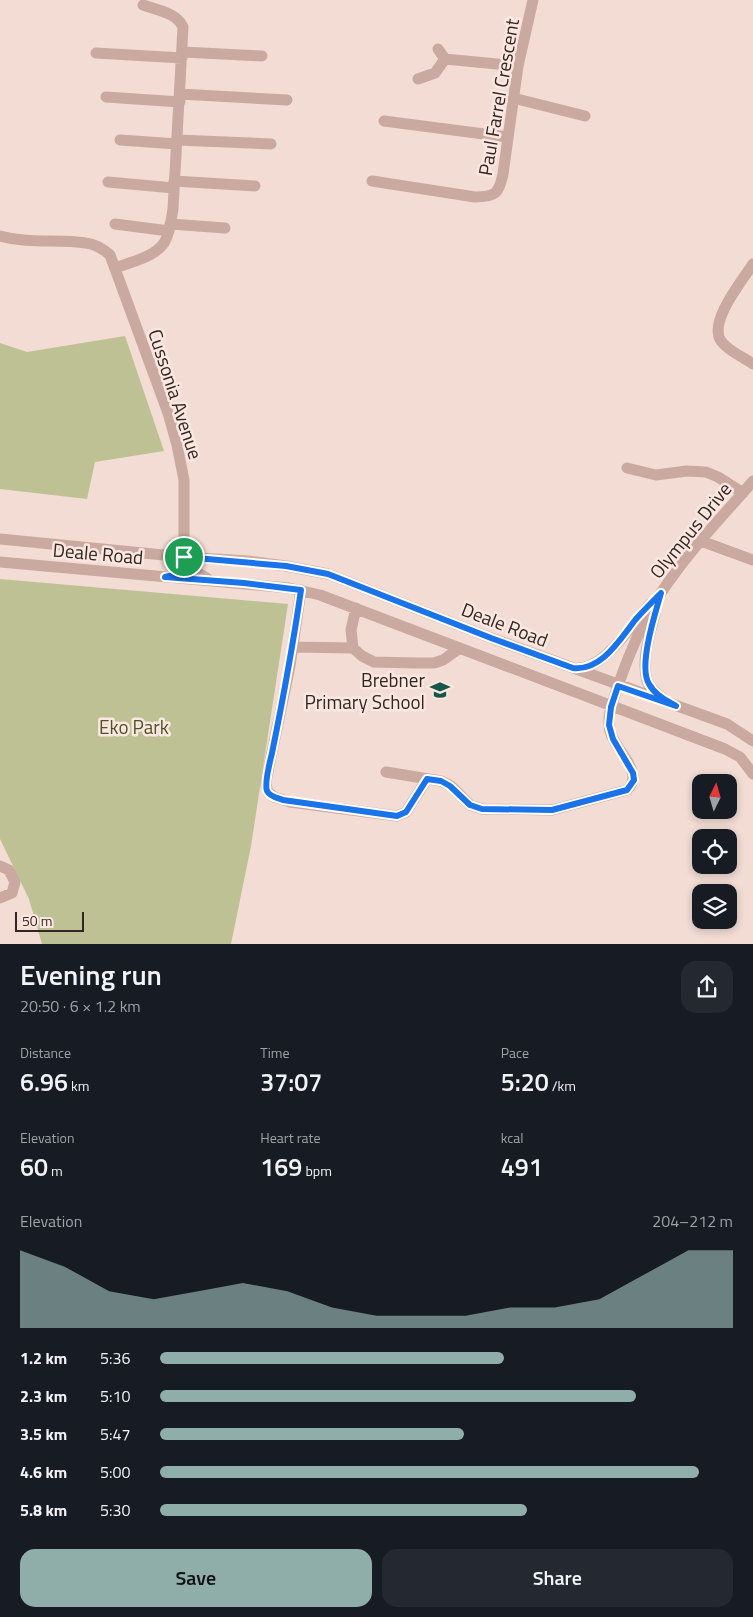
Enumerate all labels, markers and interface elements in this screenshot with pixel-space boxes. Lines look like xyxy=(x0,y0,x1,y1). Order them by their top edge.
street label: Paul Farrel Crescent xyxy=(470,16,526,178)
street label: Cussonia Avenue xyxy=(141,325,211,463)
street label: Olympus Drive xyxy=(642,476,738,584)
street label: Deale Road xyxy=(52,535,144,571)
pin xyxy=(163,536,205,578)
icon: arrive xyxy=(170,543,198,571)
street label: Deale Road xyxy=(457,594,553,654)
place label: Brebner Primary School xyxy=(304,665,425,716)
school or university icon: Brebner Primary School xyxy=(429,679,451,701)
park label: Eko Park xyxy=(99,712,169,741)
north arrow xyxy=(692,774,738,819)
map controls xyxy=(692,774,737,929)
button: locate xyxy=(692,829,737,874)
button: layers xyxy=(692,884,737,929)
scale bar xyxy=(15,909,84,933)
text: 50 m xyxy=(22,910,52,931)
text: Evening run xyxy=(20,953,162,996)
button: share xyxy=(681,961,733,1013)
text: 20:50 · 6 × 1.2 km xyxy=(20,994,141,1018)
text: Distance xyxy=(20,1042,71,1063)
text: Time xyxy=(260,1042,290,1063)
text: Pace xyxy=(501,1042,529,1063)
text: 6.96 xyxy=(20,1063,68,1101)
text: 37:07 xyxy=(260,1063,322,1101)
text: 5:20 xyxy=(501,1063,549,1101)
text: km xyxy=(68,1075,89,1096)
text: /km xyxy=(549,1075,576,1096)
text: Elevation xyxy=(20,1127,74,1148)
text: Heart rate xyxy=(260,1127,320,1148)
text: kcal xyxy=(501,1127,524,1148)
text: 60 xyxy=(20,1148,48,1186)
text: 169 xyxy=(260,1148,302,1186)
text: 491 xyxy=(501,1148,543,1186)
text: m xyxy=(48,1160,63,1181)
text: bpm xyxy=(302,1160,332,1181)
text: Elevation xyxy=(20,1209,82,1233)
text: 204–212 m xyxy=(652,1209,733,1233)
text: 1.2 km xyxy=(20,1346,67,1370)
text: 5:36 xyxy=(100,1346,130,1370)
text: 2.3 km xyxy=(20,1384,67,1408)
text: 5:10 xyxy=(100,1384,130,1408)
text: 3.5 km xyxy=(20,1422,67,1446)
text: 5:47 xyxy=(100,1422,130,1446)
text: 4.6 km xyxy=(20,1460,67,1484)
text: 5:00 xyxy=(100,1460,130,1484)
text: 5.8 km xyxy=(20,1498,67,1522)
text: 5:30 xyxy=(100,1498,130,1522)
button: Save xyxy=(20,1549,372,1607)
button: Share xyxy=(382,1549,733,1607)

